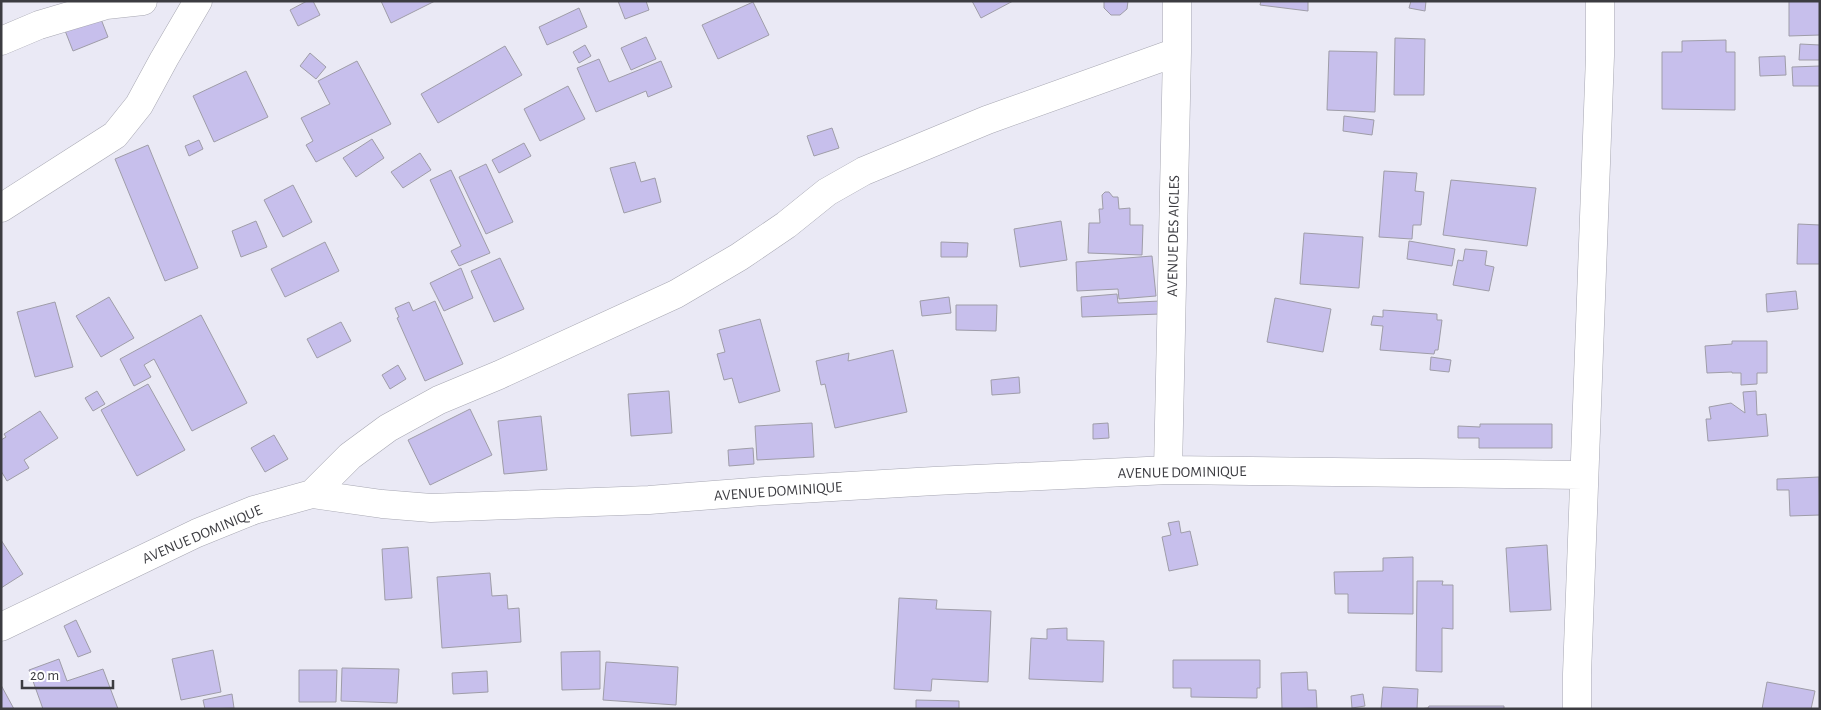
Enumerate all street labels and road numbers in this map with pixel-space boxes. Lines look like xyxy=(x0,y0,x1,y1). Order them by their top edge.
street label: AVENUE DES AIGLES xyxy=(1165,175,1182,297)
street label: AVENUE DOMINIQUE xyxy=(1118,464,1246,481)
street label: AVENUE DOMINIQUE xyxy=(713,480,843,503)
street label: AVENUE DOMINIQUE xyxy=(140,502,264,566)

